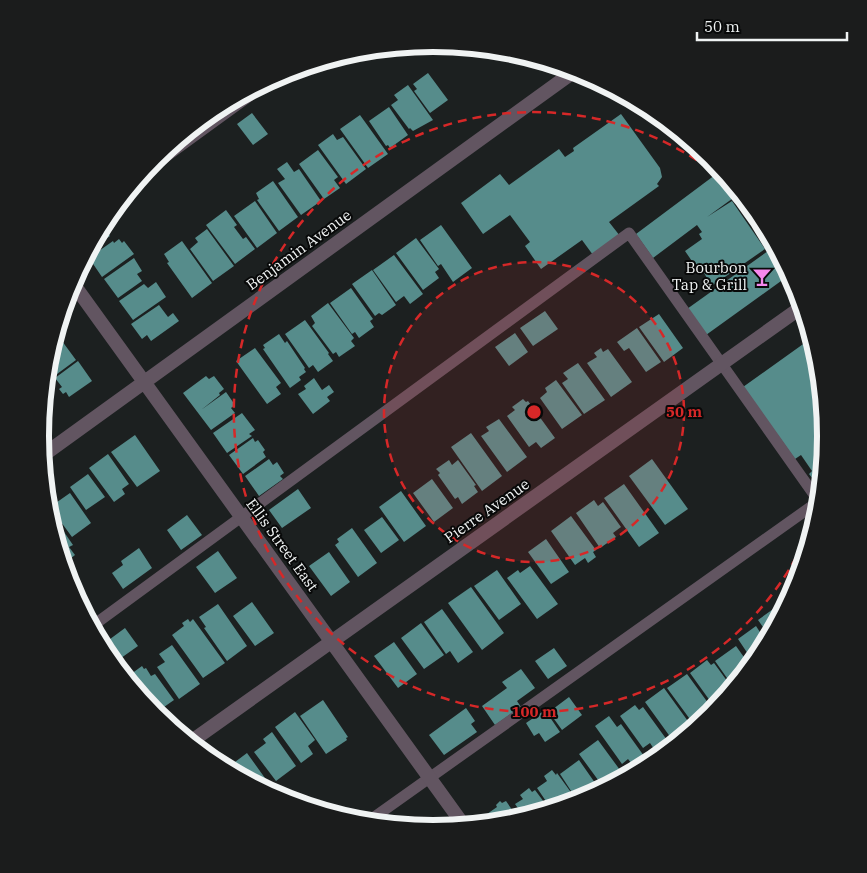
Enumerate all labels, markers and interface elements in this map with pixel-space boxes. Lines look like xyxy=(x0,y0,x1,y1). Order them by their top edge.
scale bar xyxy=(697,10,847,42)
text: 50 m xyxy=(704,17,740,36)
street label: Benjamin Avenue xyxy=(242,205,355,294)
place label: Bourbon Tap & Grill xyxy=(672,258,747,294)
bar icon: Bourbon Tap & Grill xyxy=(751,266,773,288)
text: 50 m xyxy=(666,402,702,421)
centre of rings xyxy=(525,403,543,421)
street label: Pierre Avenue xyxy=(440,474,533,547)
street label: Ellis Street East xyxy=(242,495,322,595)
text: 100 m xyxy=(511,702,557,721)

